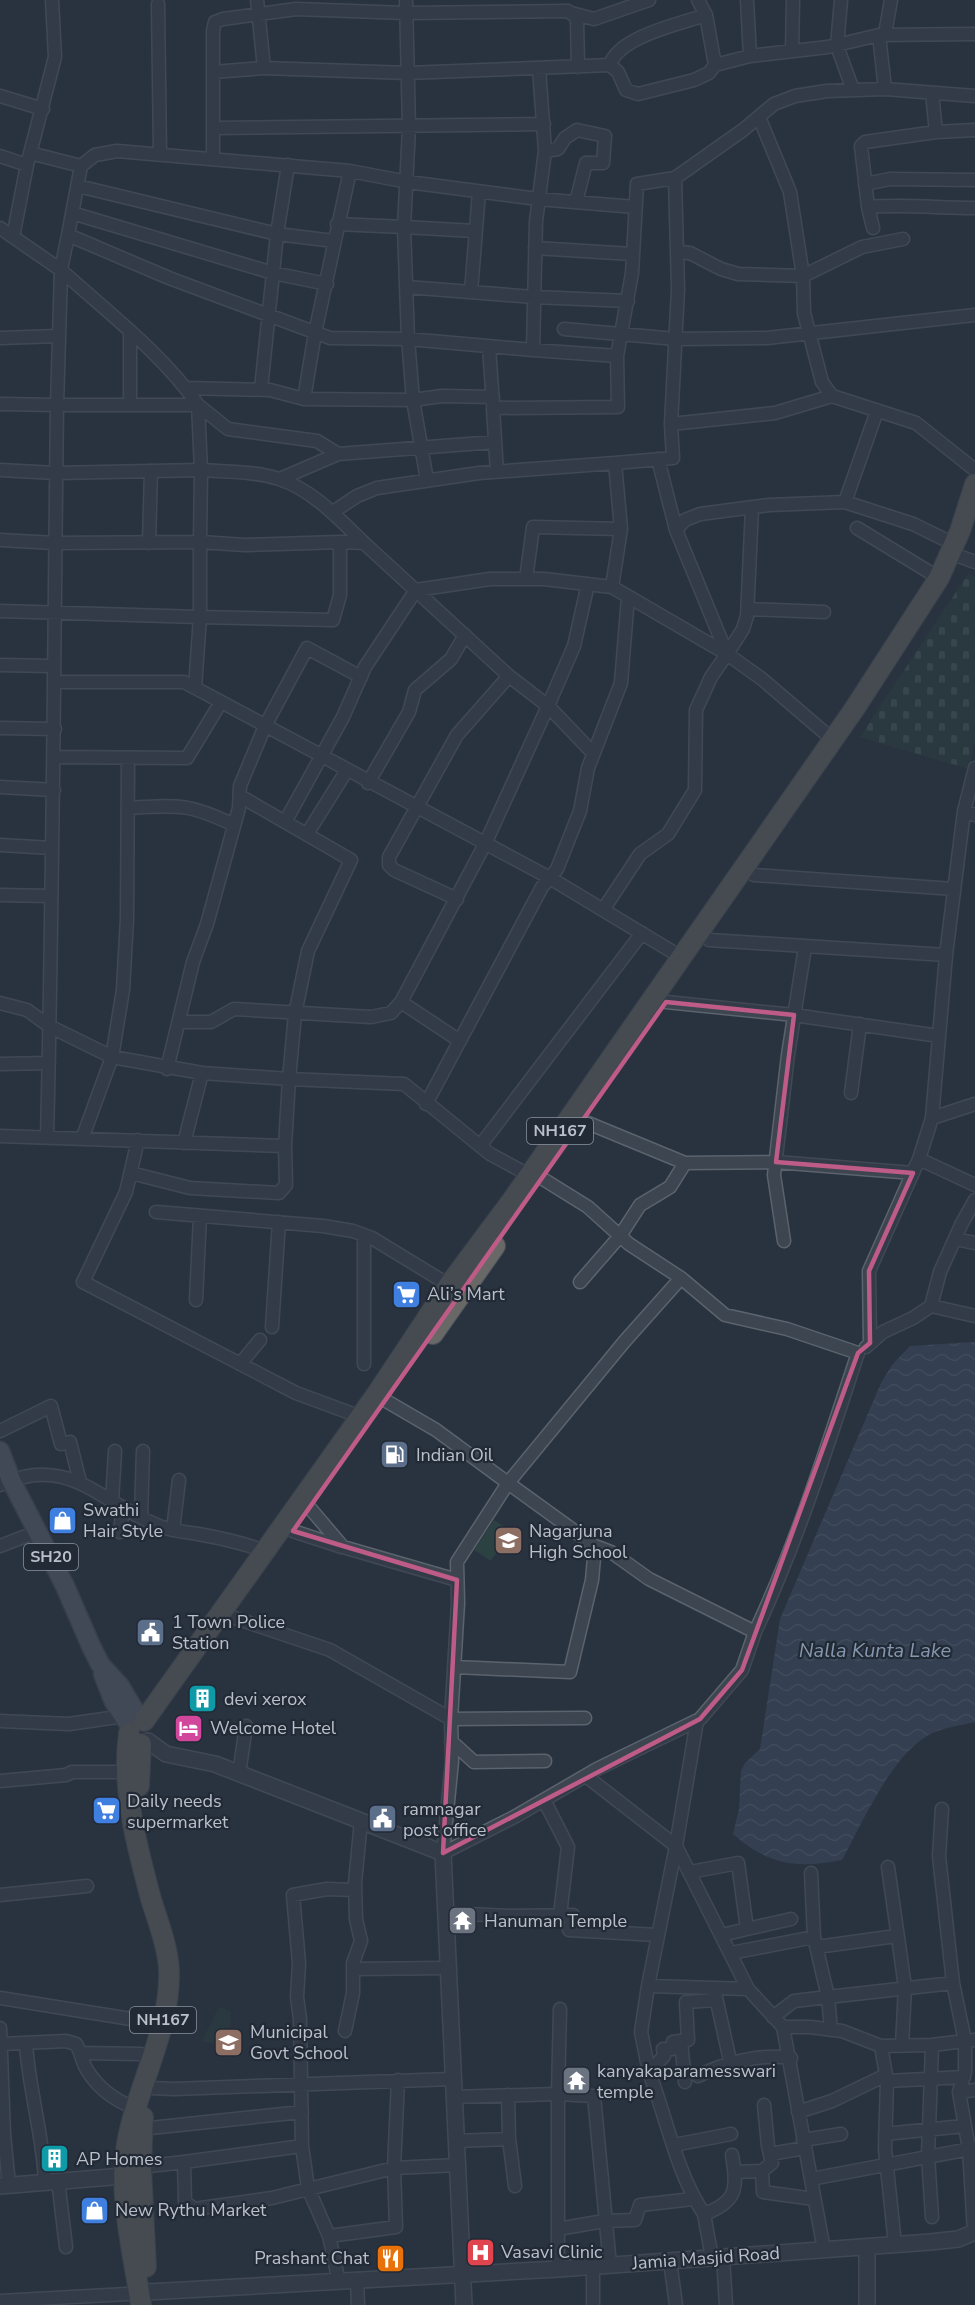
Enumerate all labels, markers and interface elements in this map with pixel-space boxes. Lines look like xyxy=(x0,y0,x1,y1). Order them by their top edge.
road number: NH167 xyxy=(527,1118,593,1144)
supermarket icon: Ali’s Mart xyxy=(390,1278,422,1310)
place label: Ali’s Mart xyxy=(427,1282,505,1306)
fuel station icon: Indian Oil xyxy=(379,1439,411,1471)
place label: Indian Oil xyxy=(416,1443,494,1467)
place label: Swathi Hair Style xyxy=(83,1498,163,1543)
shop icon: Swathi Hair Style xyxy=(46,1504,78,1536)
place label: Nagarjuna High School xyxy=(529,1519,628,1564)
school or university icon: Nagarjuna High School xyxy=(492,1525,524,1557)
road number: SH20 xyxy=(24,1544,78,1570)
place label: 1 Town Police Station xyxy=(172,1610,285,1655)
public building icon: 1 Town Police Station xyxy=(135,1616,167,1648)
water label: Nalla Kunta Lake xyxy=(799,1637,952,1664)
building icon: devi xerox xyxy=(187,1683,219,1715)
place label: devi xerox xyxy=(224,1687,307,1711)
hotel icon: Welcome Hotel xyxy=(173,1712,205,1744)
place label: Welcome Hotel xyxy=(210,1716,337,1740)
place label: Daily needs supermarket xyxy=(127,1789,229,1834)
supermarket icon: Daily needs supermarket xyxy=(90,1795,122,1827)
place label: ramnagar post office xyxy=(403,1797,486,1842)
public building icon: ramnagar post office xyxy=(366,1803,398,1835)
temple icon: Hanuman Temple xyxy=(447,1905,479,1937)
place label: Hanuman Temple xyxy=(484,1909,627,1933)
road number: NH167 xyxy=(130,2007,196,2033)
place label: Municipal Govt School xyxy=(250,2020,349,2065)
school or university icon: Municipal Govt School xyxy=(213,2026,245,2058)
place label: kanyakaparamesswari temple xyxy=(597,2059,776,2104)
temple icon: kanyakaparamesswari temple xyxy=(560,2065,592,2097)
building icon: AP Homes xyxy=(39,2143,71,2175)
place label: AP Homes xyxy=(76,2147,163,2171)
shop icon: New Rythu Market xyxy=(78,2194,110,2226)
place label: New Rythu Market xyxy=(115,2198,267,2222)
hospital icon: Vasavi Clinic xyxy=(464,2236,496,2268)
place label: Vasavi Clinic xyxy=(500,2240,602,2264)
street label: Jamia Masjid Road xyxy=(630,2241,781,2275)
restaurant icon: Prashant Chat xyxy=(374,2242,406,2274)
place label: Prashant Chat xyxy=(254,2246,370,2270)

